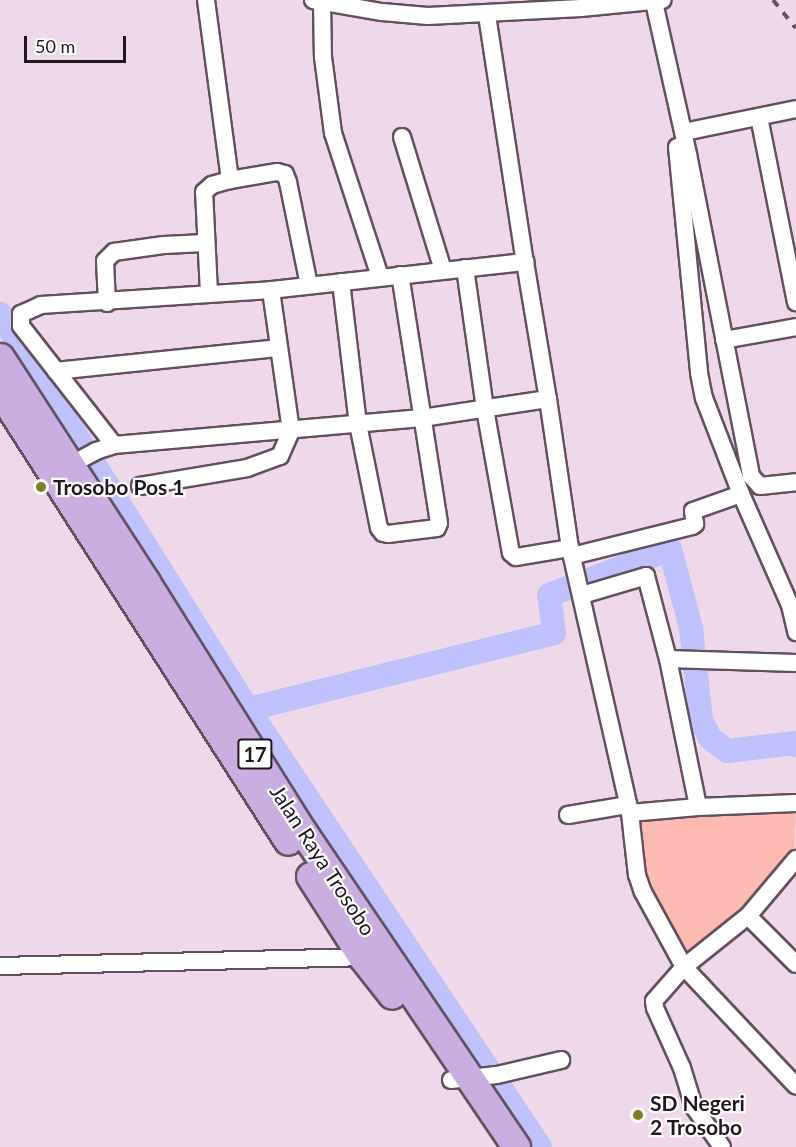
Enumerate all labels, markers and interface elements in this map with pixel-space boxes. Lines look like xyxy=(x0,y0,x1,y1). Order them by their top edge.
scale bar xyxy=(27,24,129,62)
text: 50 m xyxy=(35,35,75,57)
place label: Trosobo Pos 1 xyxy=(53,474,185,500)
marker: Trosobo Pos 1 xyxy=(34,480,48,494)
road number: 17 xyxy=(237,737,273,771)
street label: Jalan Raya Trosobo xyxy=(265,780,381,940)
place label: SD Negeri 2 Trosobo xyxy=(650,1090,745,1140)
marker: SD Negeri 2 Trosobo xyxy=(631,1108,645,1122)

